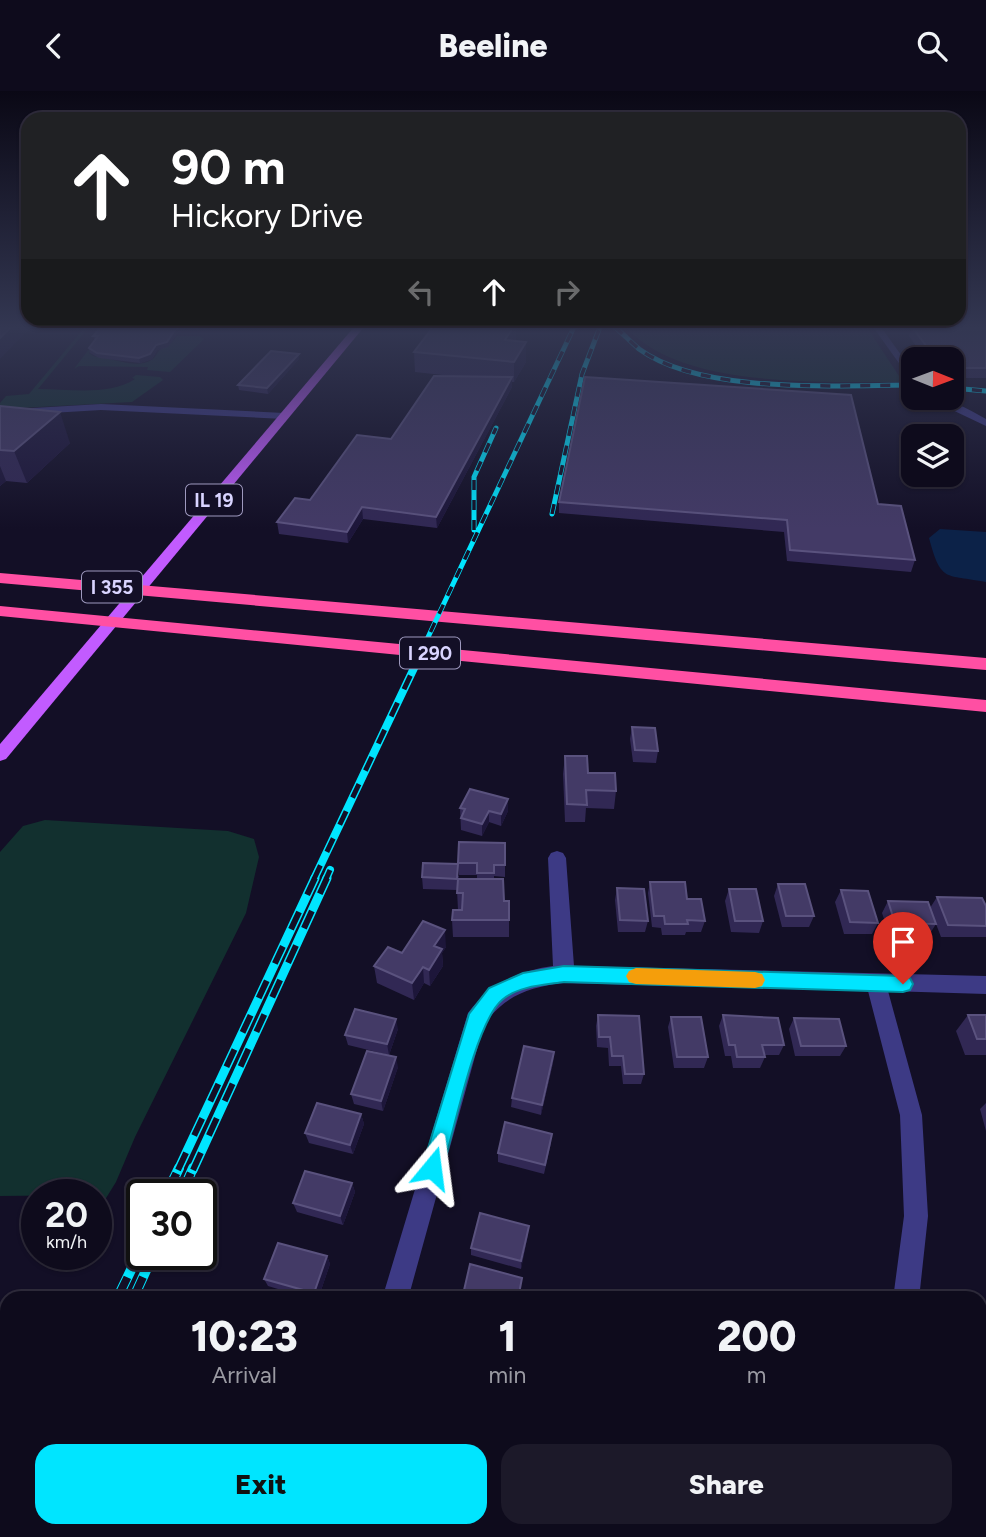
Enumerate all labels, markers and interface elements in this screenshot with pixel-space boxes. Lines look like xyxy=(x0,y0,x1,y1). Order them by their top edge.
icon: back xyxy=(35,27,73,65)
text: Beeline xyxy=(439,27,547,65)
icon: search xyxy=(913,27,951,65)
text: 90 m xyxy=(171,137,286,196)
icon: ahead xyxy=(56,140,147,231)
text: Hickory Drive xyxy=(171,197,363,235)
icon: left xyxy=(402,273,440,311)
icon: ahead xyxy=(475,273,513,311)
icon: right xyxy=(548,273,586,311)
north arrow xyxy=(901,347,964,409)
map controls xyxy=(901,347,964,487)
button: layers xyxy=(901,424,964,487)
road number: IL 19 xyxy=(186,485,242,515)
road number: I 355 xyxy=(82,572,142,603)
road number: I 290 xyxy=(400,638,460,669)
pin xyxy=(873,912,933,984)
icon: arrive xyxy=(884,923,922,961)
position arrow xyxy=(395,1131,469,1205)
speed limit sign: 30 xyxy=(126,1179,217,1270)
text: 20 xyxy=(45,1194,88,1236)
text: km/h xyxy=(46,1231,87,1253)
text: 10:23 xyxy=(191,1311,298,1362)
text: 1 xyxy=(498,1311,516,1362)
text: 200 xyxy=(717,1311,796,1362)
text: Arrival xyxy=(212,1361,277,1389)
text: min xyxy=(488,1361,526,1389)
text: m xyxy=(747,1361,766,1389)
button: Exit xyxy=(35,1444,487,1524)
button: Share xyxy=(501,1444,952,1524)

